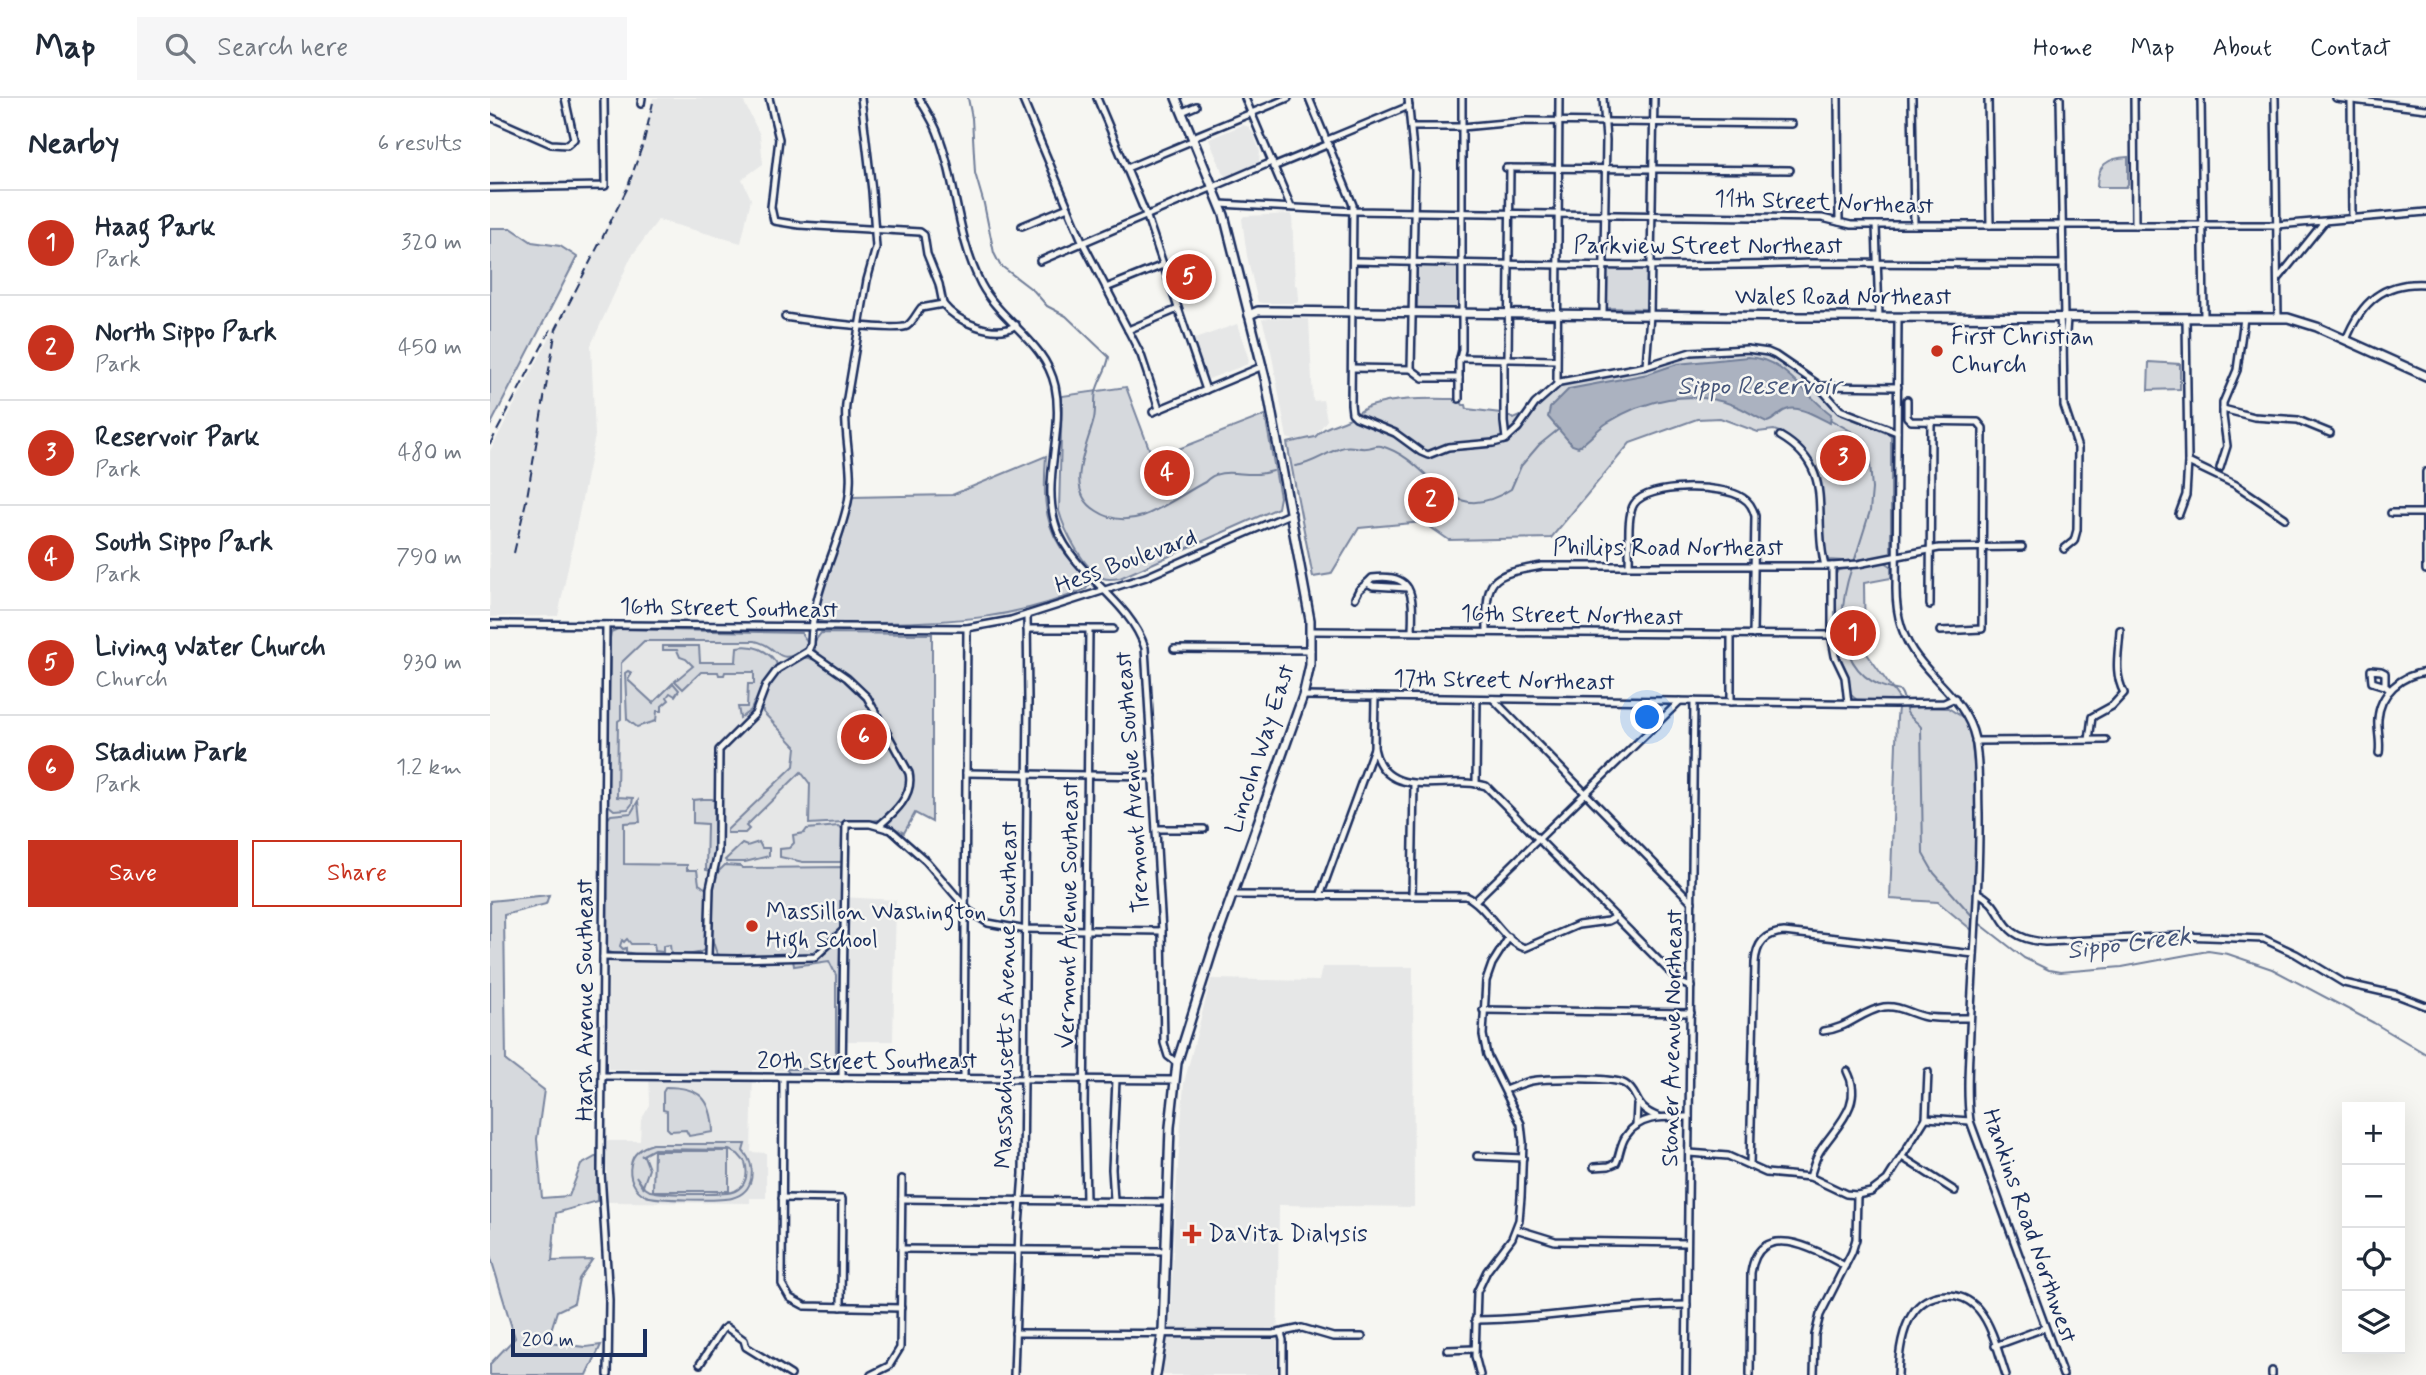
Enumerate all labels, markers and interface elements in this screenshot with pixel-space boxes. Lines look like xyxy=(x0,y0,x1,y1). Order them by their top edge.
search box xyxy=(137,17,627,80)
text: Map xyxy=(35,26,95,70)
icon: search xyxy=(161,29,199,67)
text: Search here xyxy=(217,31,348,65)
text: Home xyxy=(2033,33,2093,64)
text: Map xyxy=(2131,33,2175,64)
text: About xyxy=(2213,33,2272,64)
text: Contact xyxy=(2310,33,2391,64)
text: Nearby xyxy=(28,124,119,163)
text: 6 results xyxy=(378,129,462,159)
street label: 11th Street Northeast xyxy=(1714,184,1935,222)
text: Haag Park xyxy=(95,211,215,245)
text: 1 xyxy=(46,228,56,258)
text: 320 m xyxy=(401,228,462,258)
street label: Parkview Street Northeast xyxy=(1573,231,1843,262)
text: Park xyxy=(95,245,141,275)
pin: 5 xyxy=(1166,251,1212,303)
street label: Wales Road Northeast xyxy=(1735,282,1952,313)
text: North Sippo Park xyxy=(95,316,277,350)
place label: First Christian Church xyxy=(1951,322,2094,381)
text: 2 xyxy=(45,333,57,363)
text: 450 m xyxy=(398,333,462,363)
marker: First Christian Church xyxy=(1929,343,1945,359)
text: Park xyxy=(95,350,141,380)
water label: Sippo Reservoir xyxy=(1677,370,1844,404)
text: Reservoir Park xyxy=(95,421,260,455)
pin: 3 xyxy=(1820,432,1866,484)
text: 3 xyxy=(46,438,56,468)
text: 480 m xyxy=(398,438,462,468)
pin: 4 xyxy=(1144,447,1190,499)
text: Park xyxy=(95,455,141,485)
pin: 2 xyxy=(1408,474,1454,526)
street label: Hess Boulevard xyxy=(1051,522,1201,602)
text: South Sippo Park xyxy=(95,526,273,560)
street label: Phillips Road Northeast xyxy=(1553,533,1784,564)
text: 4 xyxy=(44,543,58,573)
text: 790 m xyxy=(396,543,462,573)
text: Park xyxy=(95,560,141,590)
street label: 16th Street Southeast xyxy=(619,592,839,626)
street label: 16th Street Northeast xyxy=(1460,599,1684,633)
pin: 1 xyxy=(1830,607,1876,659)
text: Living Water Church xyxy=(95,631,326,665)
text: 5 xyxy=(44,648,58,678)
text: 930 m xyxy=(403,648,462,678)
street label: Tremont Avenue Southeast xyxy=(1108,650,1158,914)
street label: Lincoln Way East xyxy=(1219,660,1303,838)
street label: 17th Street Northeast xyxy=(1393,664,1615,698)
text: Church xyxy=(95,665,168,695)
your location xyxy=(1630,700,1664,734)
pin: 6 xyxy=(841,711,887,763)
text: Stadium Park xyxy=(95,736,247,770)
text: 6 xyxy=(45,753,57,783)
text: 1.2 km xyxy=(396,753,462,783)
text: Park xyxy=(95,770,141,800)
street label: Vermont Avenue Southeast xyxy=(1051,781,1087,1049)
street label: Massachusetts Avenue Southeast xyxy=(988,820,1026,1169)
button: Save xyxy=(28,840,238,907)
button: Share xyxy=(252,840,462,907)
street label: Harsh Avenue Southeast xyxy=(570,878,601,1121)
place label: Massillon Washington High School xyxy=(766,897,986,959)
street label: Stoner Avenue Northeast xyxy=(1655,908,1691,1167)
marker: Massillon Washington High School xyxy=(744,918,760,934)
water label: Sippo Creek xyxy=(2065,920,2193,968)
street label: 20th Street Southeast xyxy=(757,1046,977,1077)
map controls xyxy=(2342,1102,2405,1354)
button: + xyxy=(2342,1102,2405,1165)
street label: Hankins Road Northwest xyxy=(1974,1105,2084,1348)
button: − xyxy=(2342,1165,2405,1228)
place label: DaVita Dialysis xyxy=(1208,1219,1368,1250)
marker: DaVita Dialysis xyxy=(1182,1224,1202,1244)
button: locate xyxy=(2342,1228,2405,1291)
button: layers xyxy=(2342,1291,2405,1354)
scale bar xyxy=(511,1326,648,1358)
text: 200 m xyxy=(522,1328,574,1353)

